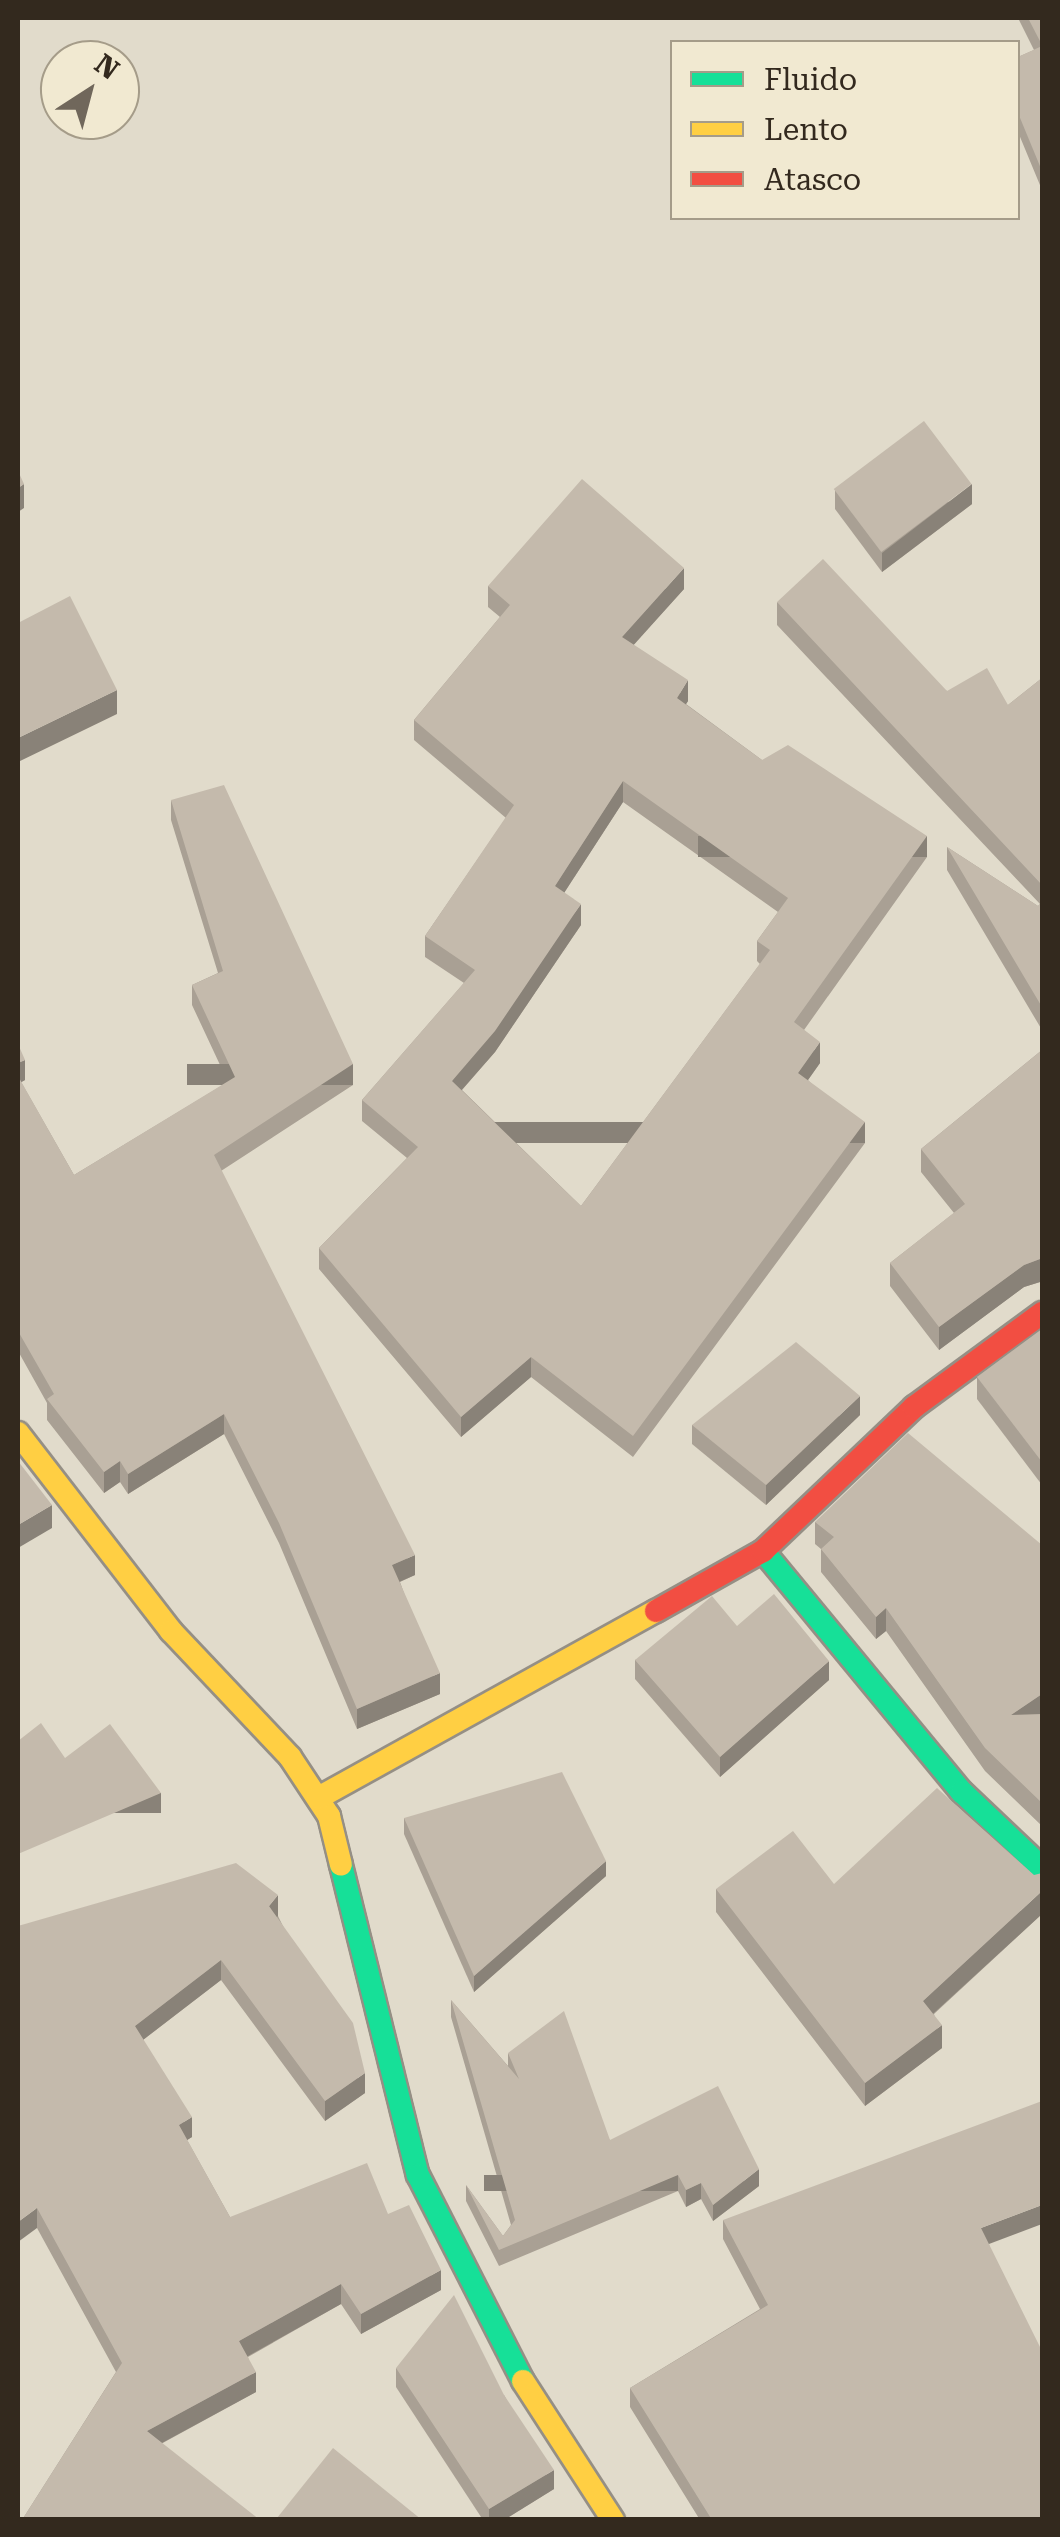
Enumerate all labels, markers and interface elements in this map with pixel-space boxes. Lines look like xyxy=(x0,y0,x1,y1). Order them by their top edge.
north arrow xyxy=(40,40,140,140)
legend xyxy=(670,40,1020,220)
text: N xyxy=(88,47,125,87)
text: Fluido xyxy=(764,62,857,97)
text: Lento xyxy=(764,112,848,147)
text: Atasco xyxy=(764,162,861,197)

